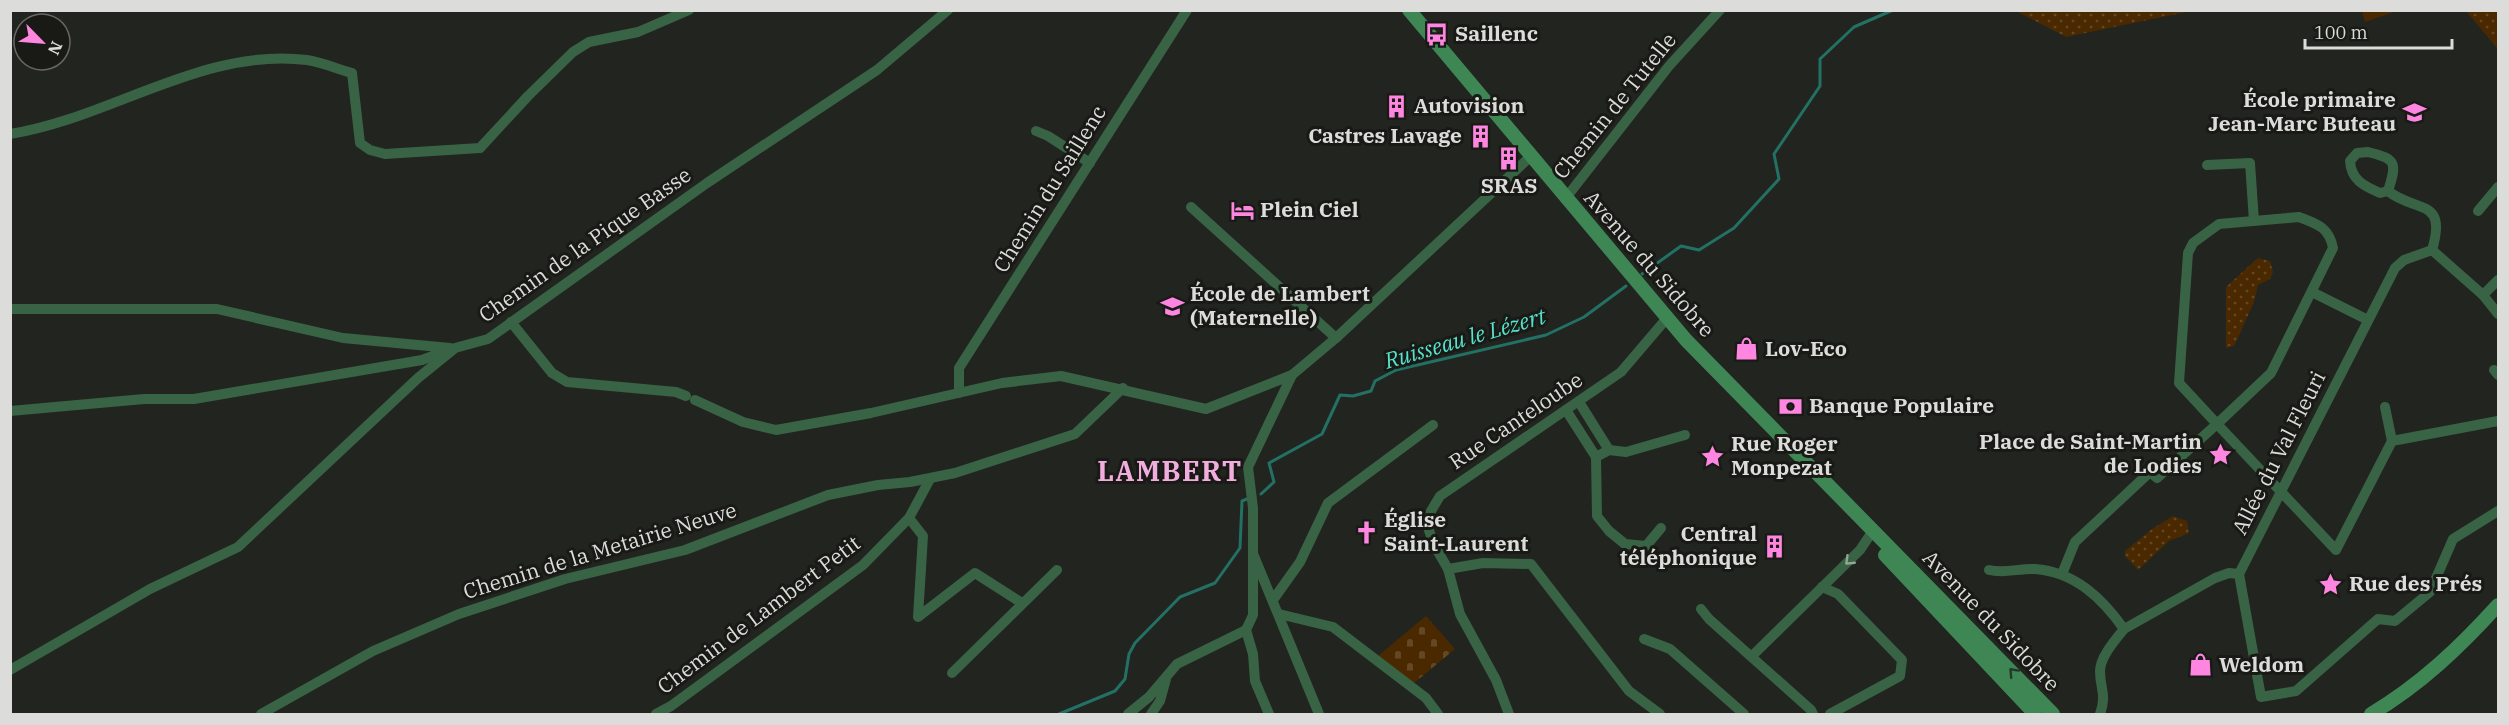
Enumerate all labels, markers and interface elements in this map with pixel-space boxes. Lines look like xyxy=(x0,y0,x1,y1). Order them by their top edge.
north arrow xyxy=(12,12,72,72)
scale bar xyxy=(2305,12,2452,50)
place label: Saillenc xyxy=(1455,19,1538,47)
bus stop icon: Saillenc xyxy=(1424,21,1450,47)
text: 100 m xyxy=(2314,21,2368,44)
street label: Chemin de Tutelle xyxy=(1547,26,1682,184)
text: N xyxy=(44,38,67,58)
place label: École primaire Jean-Marc Buteau xyxy=(2208,85,2396,137)
place label: Autovision xyxy=(1414,91,1524,119)
building icon: Autovision xyxy=(1383,93,1409,119)
school or university icon: École primaire Jean-Marc Buteau xyxy=(2401,99,2427,125)
street label: Chemin du Saillenc xyxy=(986,100,1112,277)
place label: Castres Lavage xyxy=(1308,121,1462,149)
building icon: Castres Lavage xyxy=(1467,123,1493,149)
building icon: SRAS xyxy=(1496,145,1522,171)
street label: Chemin de la Pique Basse xyxy=(473,160,696,328)
place label: SRAS xyxy=(1481,171,1537,199)
street label: Avenue du Sidobre xyxy=(1578,184,1721,343)
place label: Plein Ciel xyxy=(1260,195,1359,223)
hotel icon: Plein Ciel xyxy=(1229,197,1255,223)
place label: École de Lambert (Maternelle) xyxy=(1190,279,1370,331)
school or university icon: École de Lambert (Maternelle) xyxy=(1159,293,1185,319)
water label: Ruisseau le Lézert xyxy=(1380,300,1550,375)
place label: Lov-Eco xyxy=(1765,334,1847,362)
shop icon: Lov-Eco xyxy=(1734,336,1760,362)
street label: Rue Canteloube xyxy=(1443,365,1588,475)
street label: Allée du Val Fleuri xyxy=(2225,366,2331,539)
place label: Banque Populaire xyxy=(1809,391,1994,419)
bank icon: Banque Populaire xyxy=(1778,393,1804,419)
place label: Place de Saint-Martin de Lodies xyxy=(1979,427,2202,479)
place label: Rue Roger Monpezat xyxy=(1731,429,1838,481)
place icon: Place de Saint-Martin de Lodies xyxy=(2207,441,2233,467)
place icon: Rue Roger Monpezat xyxy=(1700,443,1726,469)
district label: LAMBERT xyxy=(1097,453,1243,488)
street label: Chemin de la Metairie Neuve xyxy=(460,495,740,605)
place label: Église Saint-Laurent xyxy=(1384,505,1528,557)
church icon: Église Saint-Laurent xyxy=(1353,519,1379,545)
place label: Central téléphonique xyxy=(1620,519,1757,571)
street label: Chemin de Lambert Petit xyxy=(651,529,865,700)
building icon: Central téléphonique xyxy=(1762,533,1788,559)
street label: Avenue du Sidobre xyxy=(1917,544,2066,697)
one-way arrow xyxy=(1845,554,1856,565)
place label: Rue des Prés xyxy=(2349,569,2482,597)
place icon: Rue des Prés xyxy=(2318,571,2344,597)
place label: Weldom xyxy=(2219,650,2304,678)
shop icon: Weldom xyxy=(2188,652,2214,678)
one-way arrow xyxy=(2009,668,2020,679)

